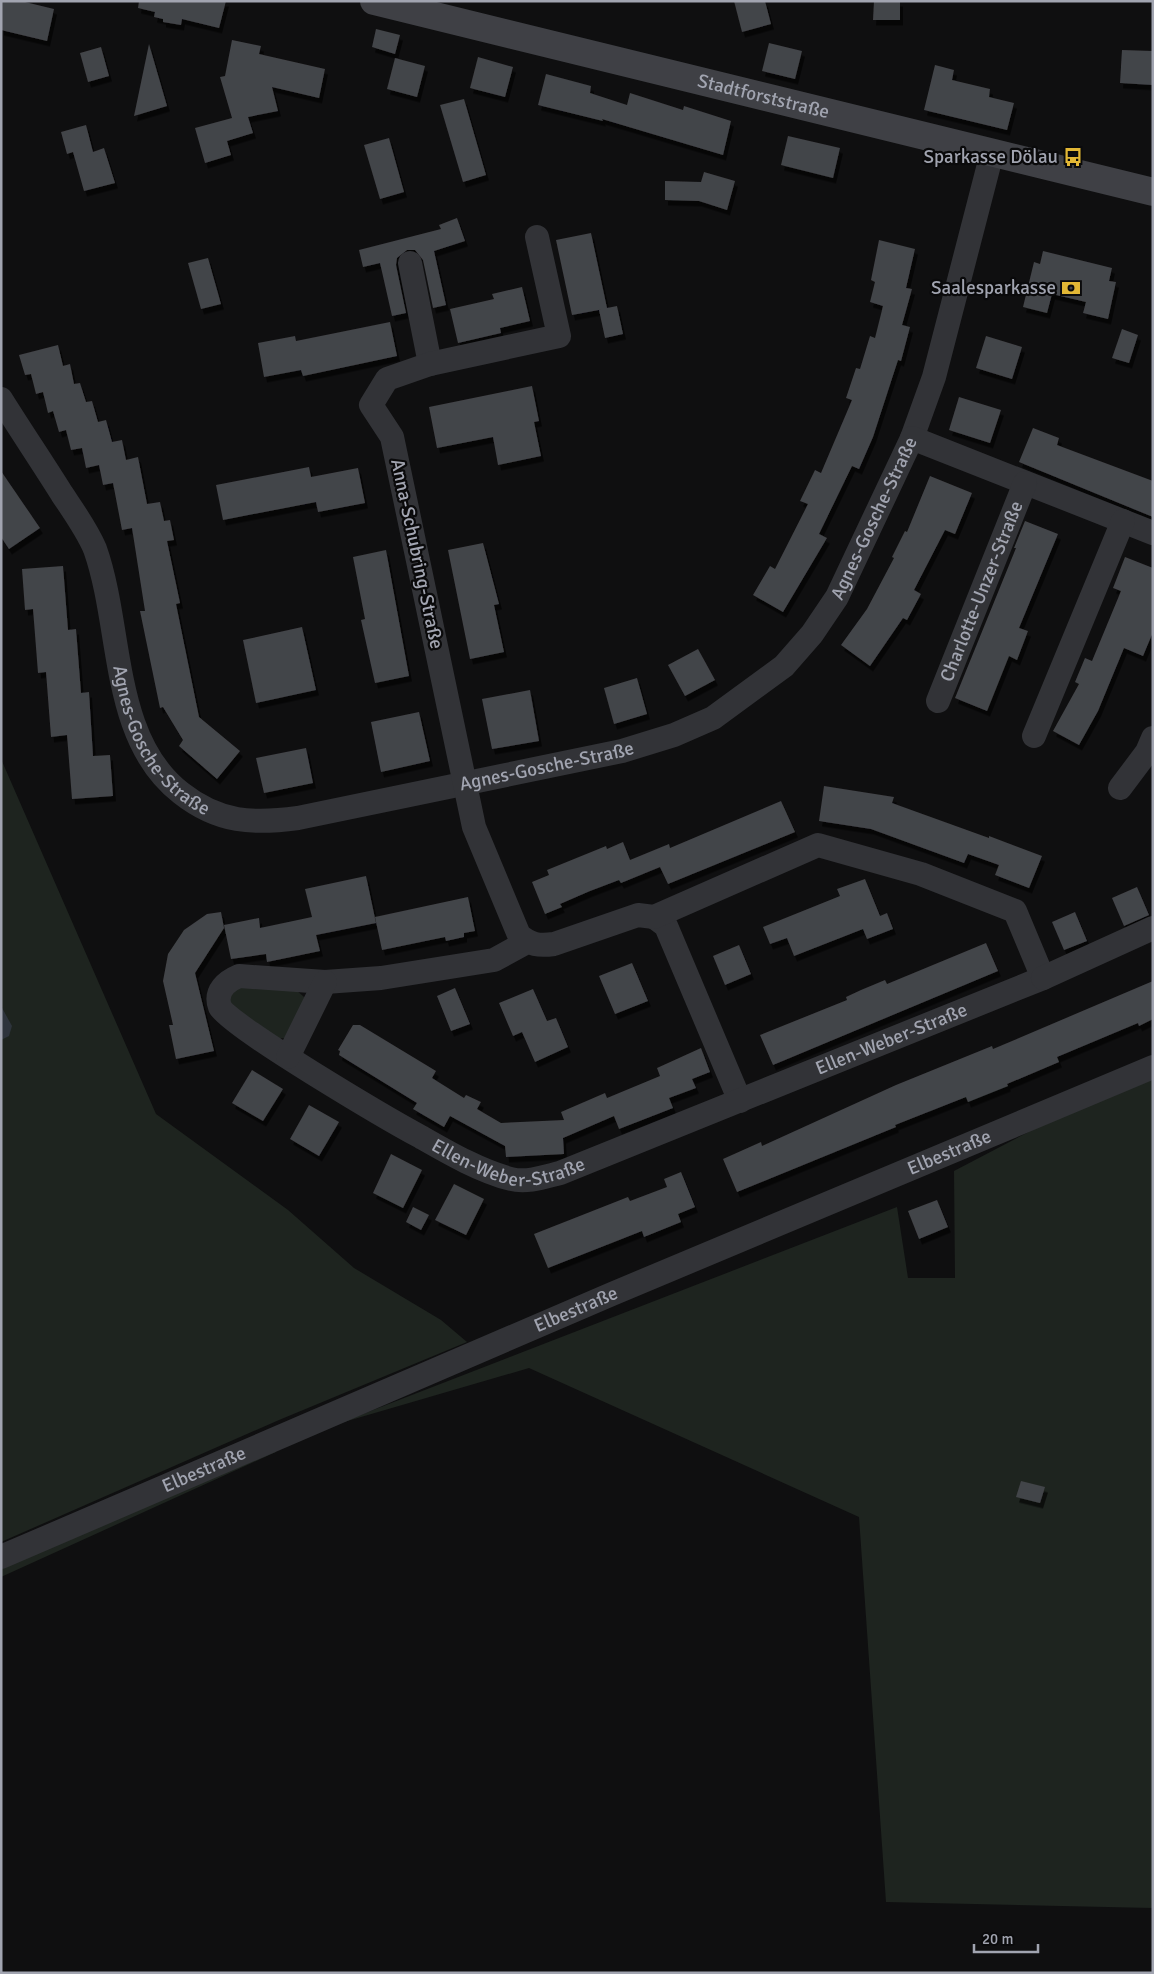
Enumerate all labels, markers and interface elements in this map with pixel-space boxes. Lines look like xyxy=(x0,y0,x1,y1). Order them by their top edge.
street label: Stadtforststraße xyxy=(695,69,832,124)
place label: Sparkasse Dölau xyxy=(923,145,1058,169)
bus stop icon: Sparkasse Dölau xyxy=(1062,146,1084,168)
place label: Saalesparkasse xyxy=(931,276,1056,300)
bank icon: Saalesparkasse xyxy=(1060,277,1082,299)
street label: Agnes-Gosche-Straße xyxy=(825,433,923,604)
street label: Anna-Schubring-Straße xyxy=(385,457,449,651)
street label: Charlotte-Unzer-Straße xyxy=(935,498,1029,685)
street label: Agnes-Gosche-Straße xyxy=(107,663,214,821)
street label: Agnes-Gosche-Straße xyxy=(457,736,637,796)
street label: Ellen-Weber-Straße xyxy=(812,998,971,1081)
street label: Elbestraße xyxy=(904,1124,995,1181)
street label: Ellen-Weber-Straße xyxy=(427,1134,589,1192)
street label: Elbestraße xyxy=(530,1281,621,1338)
street label: Elbestraße xyxy=(158,1441,250,1498)
scale bar xyxy=(974,1922,1038,1954)
text: 20 m xyxy=(982,1930,1013,1948)

